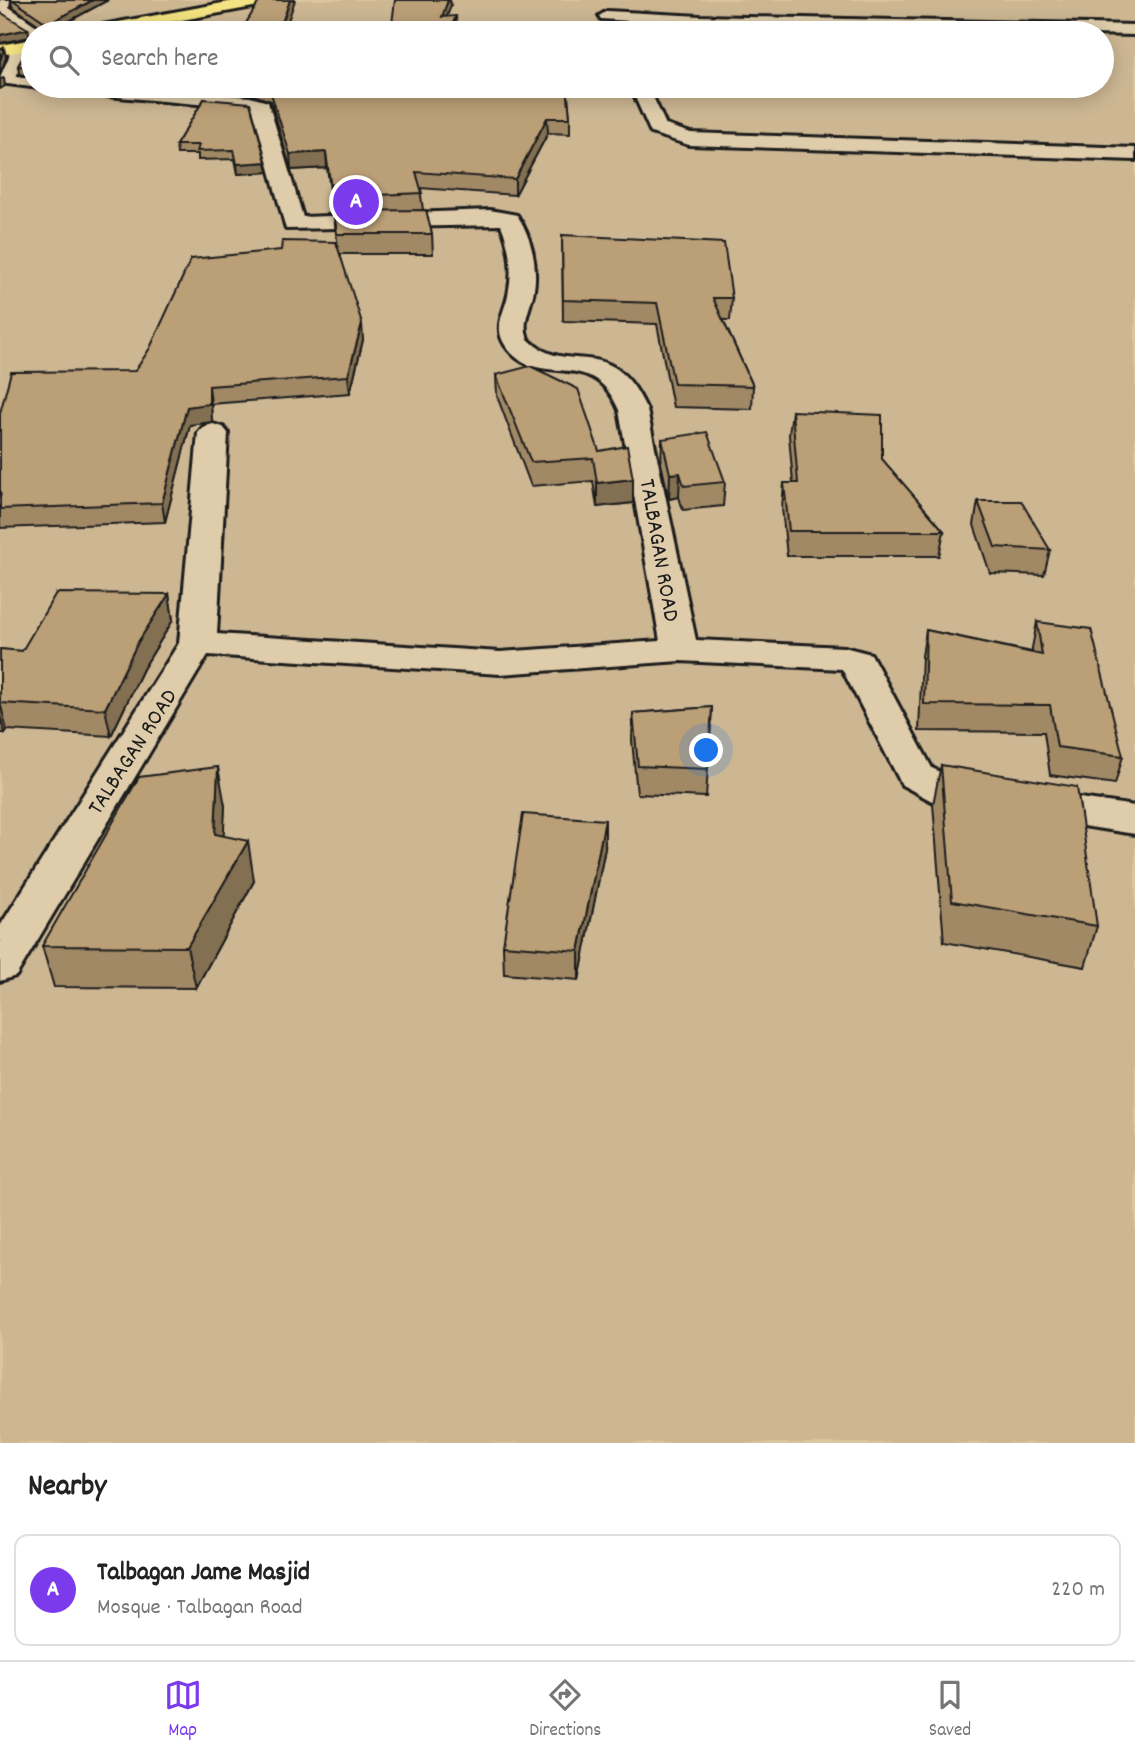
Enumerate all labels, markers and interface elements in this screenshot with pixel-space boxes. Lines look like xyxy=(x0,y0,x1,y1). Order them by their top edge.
search box xyxy=(21,21,1114,98)
icon: search xyxy=(45,41,83,79)
text: Search here xyxy=(101,41,219,78)
pin: A xyxy=(333,176,379,228)
street label: TALBAGAN ROAD xyxy=(629,477,686,625)
street label: TALBAGAN ROAD xyxy=(81,683,187,822)
your location xyxy=(689,733,723,767)
text: Nearby xyxy=(28,1467,106,1510)
text: Talbagan Jame Masjid xyxy=(97,1555,310,1592)
text: A xyxy=(47,1574,59,1607)
text: 220 m xyxy=(1051,1574,1105,1607)
text: Mosque · Talbagan Road xyxy=(97,1592,302,1625)
tab: Map xyxy=(164,1676,202,1745)
tab: Directions xyxy=(529,1676,601,1745)
tab: Saved xyxy=(929,1676,971,1745)

